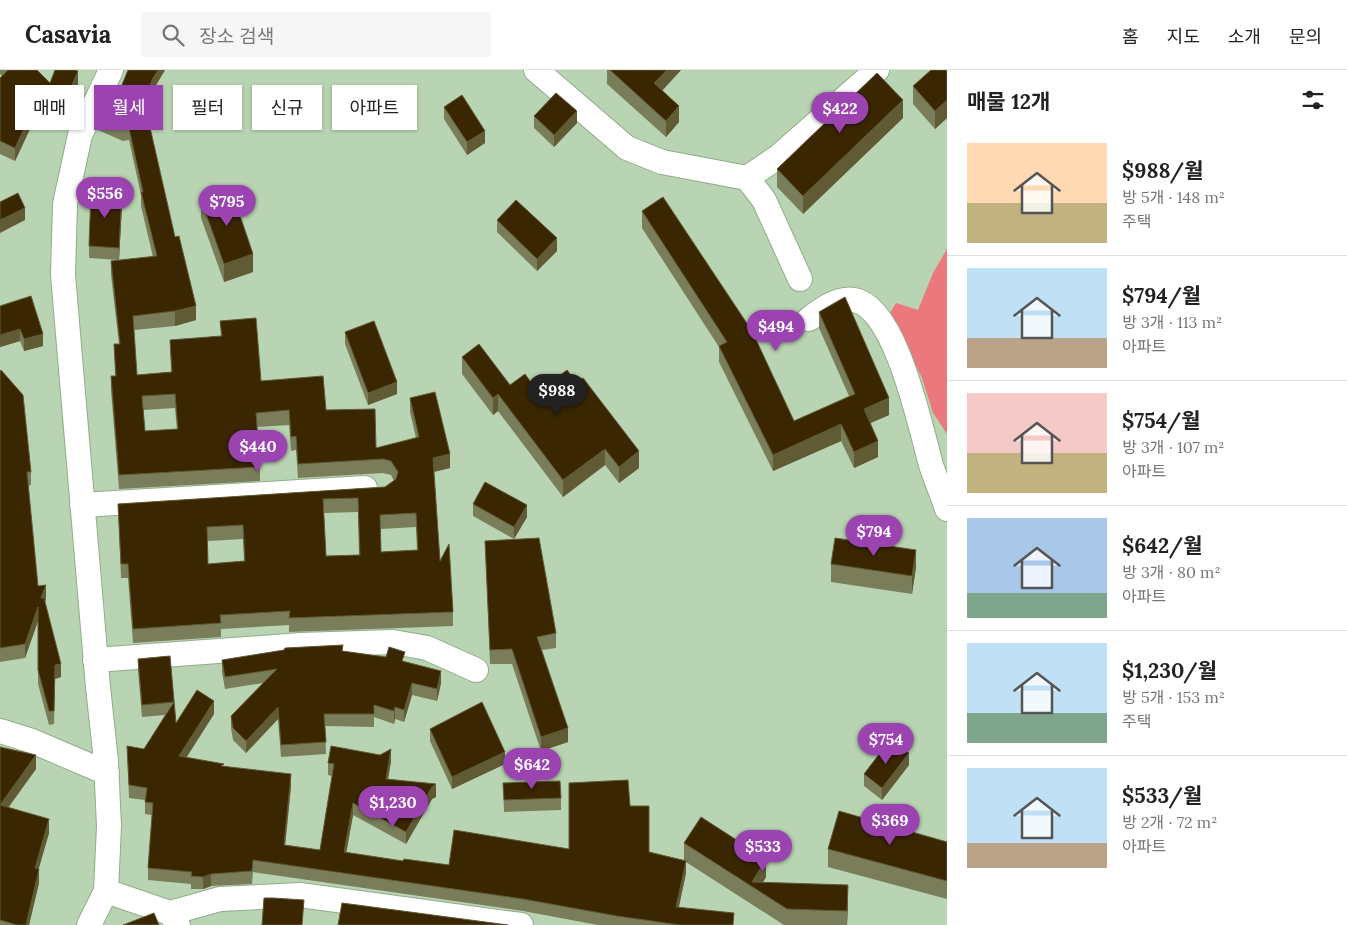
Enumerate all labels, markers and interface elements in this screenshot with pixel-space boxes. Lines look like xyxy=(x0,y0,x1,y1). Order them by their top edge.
search box xyxy=(141,12,491,57)
text: Casavia xyxy=(25,19,111,50)
icon: search xyxy=(159,21,187,49)
text: 장소 검색 xyxy=(199,24,274,48)
text: 홈 xyxy=(1122,25,1139,48)
text: 지도 xyxy=(1167,25,1200,48)
text: 소개 xyxy=(1228,25,1261,48)
text: 문의 xyxy=(1289,25,1322,48)
chip: 매매 xyxy=(15,85,84,130)
chip: 월세 xyxy=(94,85,163,130)
chip: 필터 xyxy=(173,85,242,130)
chip: 신규 xyxy=(252,85,322,130)
chip: 아파트 xyxy=(332,85,417,130)
icon: filters xyxy=(1299,86,1327,114)
text: 매물 12개 xyxy=(967,88,1050,115)
pin: $422 xyxy=(810,92,870,134)
text: $422 xyxy=(822,98,858,118)
text: $988/월 xyxy=(1122,157,1204,184)
icon: home xyxy=(1007,163,1067,223)
pin: $556 xyxy=(75,176,135,219)
text: $556 xyxy=(87,183,123,203)
pin: $795 xyxy=(197,184,257,227)
text: 방 5개 · 148 m² xyxy=(1122,187,1225,207)
text: $795 xyxy=(210,191,244,211)
text: 주택 xyxy=(1122,211,1151,231)
text: $794/월 xyxy=(1122,282,1201,309)
icon: home xyxy=(1007,288,1067,348)
pin: $494 xyxy=(746,310,806,352)
text: 방 3개 · 113 m² xyxy=(1122,312,1222,332)
text: $494 xyxy=(758,316,794,336)
text: 아파트 xyxy=(1122,336,1166,356)
pin: $988 xyxy=(527,374,587,416)
text: $988 xyxy=(539,380,575,400)
text: $754/월 xyxy=(1122,407,1201,434)
icon: home xyxy=(1007,413,1067,473)
pin: $440 xyxy=(228,430,288,472)
text: $440 xyxy=(239,436,277,456)
text: 방 3개 · 107 m² xyxy=(1122,437,1224,457)
text: 아파트 xyxy=(1122,461,1166,481)
pin: $794 xyxy=(844,514,904,557)
text: $794 xyxy=(857,521,891,541)
text: $642/월 xyxy=(1122,532,1203,559)
icon: home xyxy=(1007,538,1067,598)
text: 방 3개 · 80 m² xyxy=(1122,562,1221,582)
text: 아파트 xyxy=(1122,586,1166,606)
text: $1,230/월 xyxy=(1122,657,1217,684)
icon: home xyxy=(1007,663,1067,723)
text: 방 5개 · 153 m² xyxy=(1122,687,1225,707)
text: 주택 xyxy=(1122,711,1151,731)
pin: $754 xyxy=(856,722,916,765)
text: $754 xyxy=(869,729,903,749)
pin: $642 xyxy=(502,748,562,790)
text: $642 xyxy=(514,754,550,774)
text: $533/월 xyxy=(1122,782,1202,809)
pin: $1,230 xyxy=(352,786,434,828)
icon: home xyxy=(1007,788,1067,848)
text: $1,230 xyxy=(369,792,417,812)
pin: $369 xyxy=(860,804,920,846)
text: $369 xyxy=(872,810,908,830)
text: 방 2개 · 72 m² xyxy=(1122,812,1217,832)
pin: $533 xyxy=(733,830,793,872)
text: $533 xyxy=(745,836,781,856)
text: 아파트 xyxy=(1122,836,1166,856)

